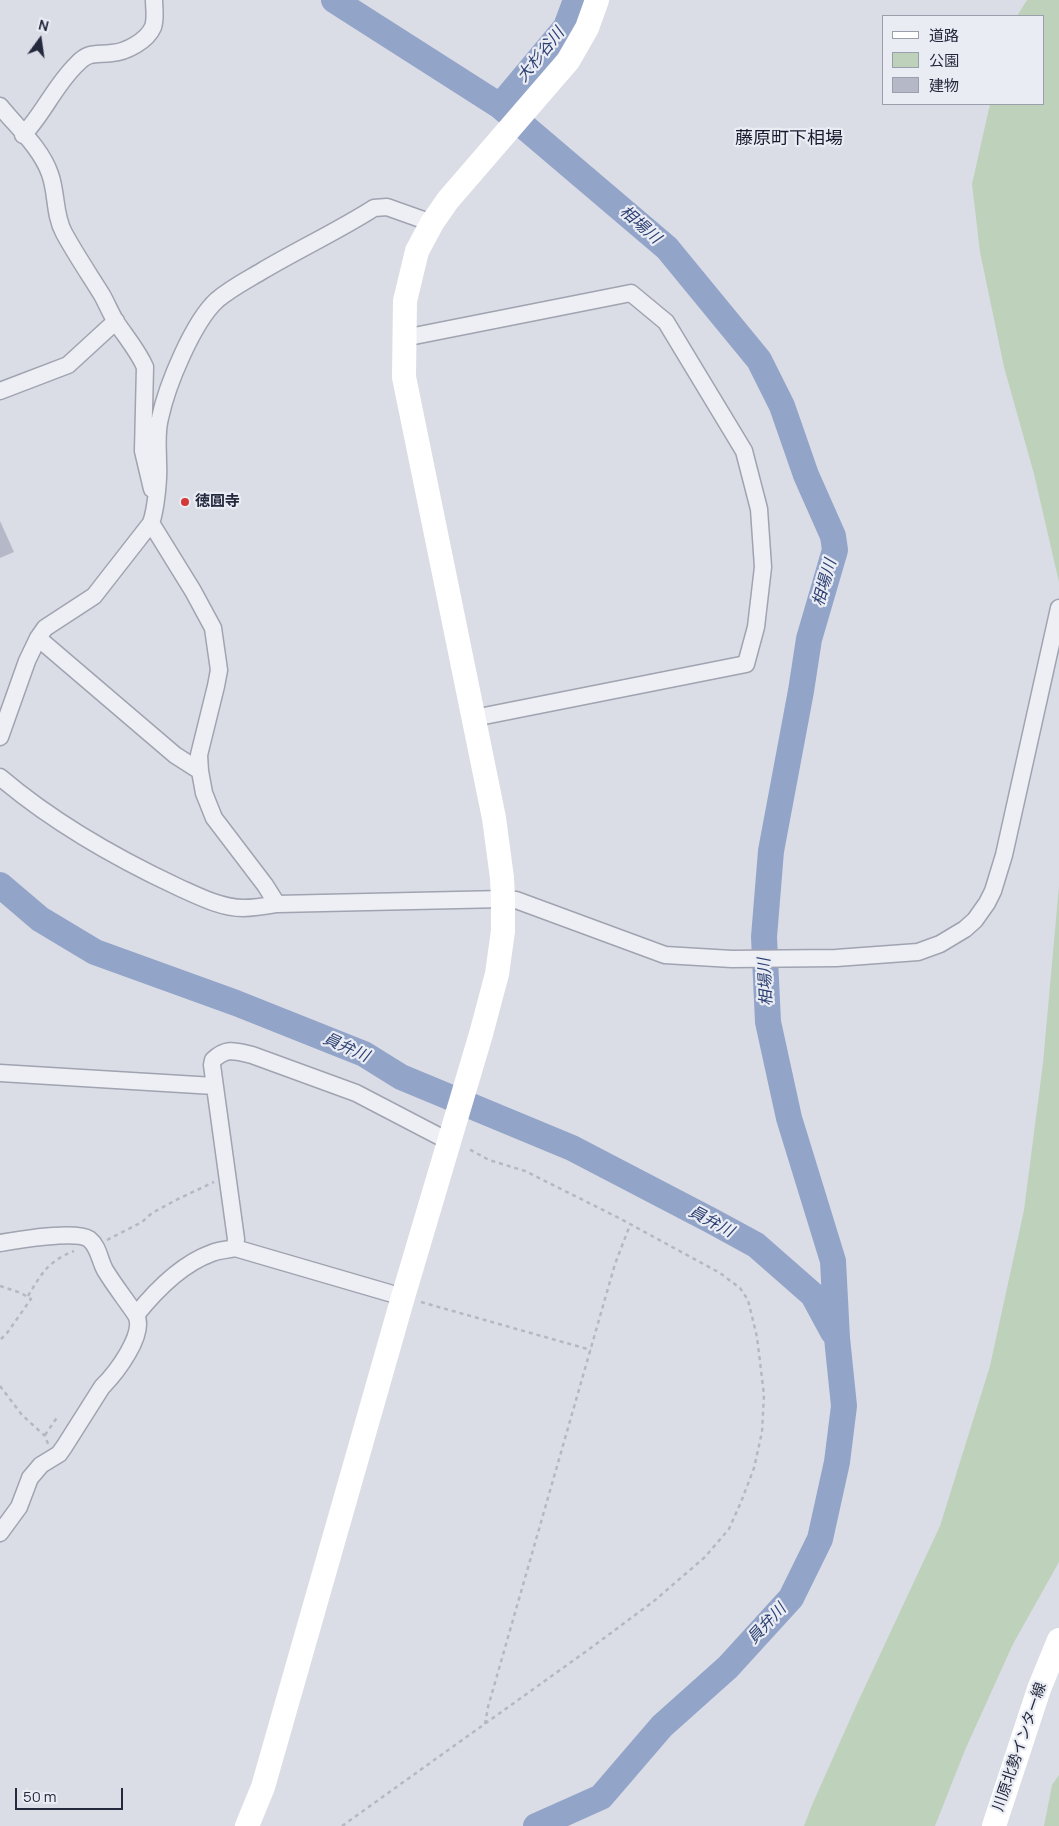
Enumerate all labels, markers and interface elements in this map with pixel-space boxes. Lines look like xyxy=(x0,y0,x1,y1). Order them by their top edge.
north arrow xyxy=(15,15,65,65)
text: N xyxy=(37,15,51,35)
legend xyxy=(882,15,1044,105)
water label: 大杉谷川 xyxy=(513,24,569,86)
text: 道路 xyxy=(929,25,959,46)
text: 公園 xyxy=(929,50,959,71)
text: 建物 xyxy=(929,75,959,96)
district label: 藤原町下相場 xyxy=(735,128,843,150)
water label: 相場川 xyxy=(616,202,664,248)
place label: 徳圓寺 xyxy=(195,493,240,511)
marker: 徳圓寺 xyxy=(179,496,191,508)
water label: 相場川 xyxy=(809,557,841,609)
water label: 相場川 xyxy=(755,958,777,1006)
water label: 員弁川 xyxy=(320,1029,372,1067)
water label: 員弁川 xyxy=(685,1202,737,1242)
water label: 員弁川 xyxy=(744,1600,790,1648)
street label: 川原北勢インター線 xyxy=(990,1680,1050,1814)
scale bar xyxy=(18,1778,125,1810)
text: 50 m xyxy=(23,1786,57,1807)

